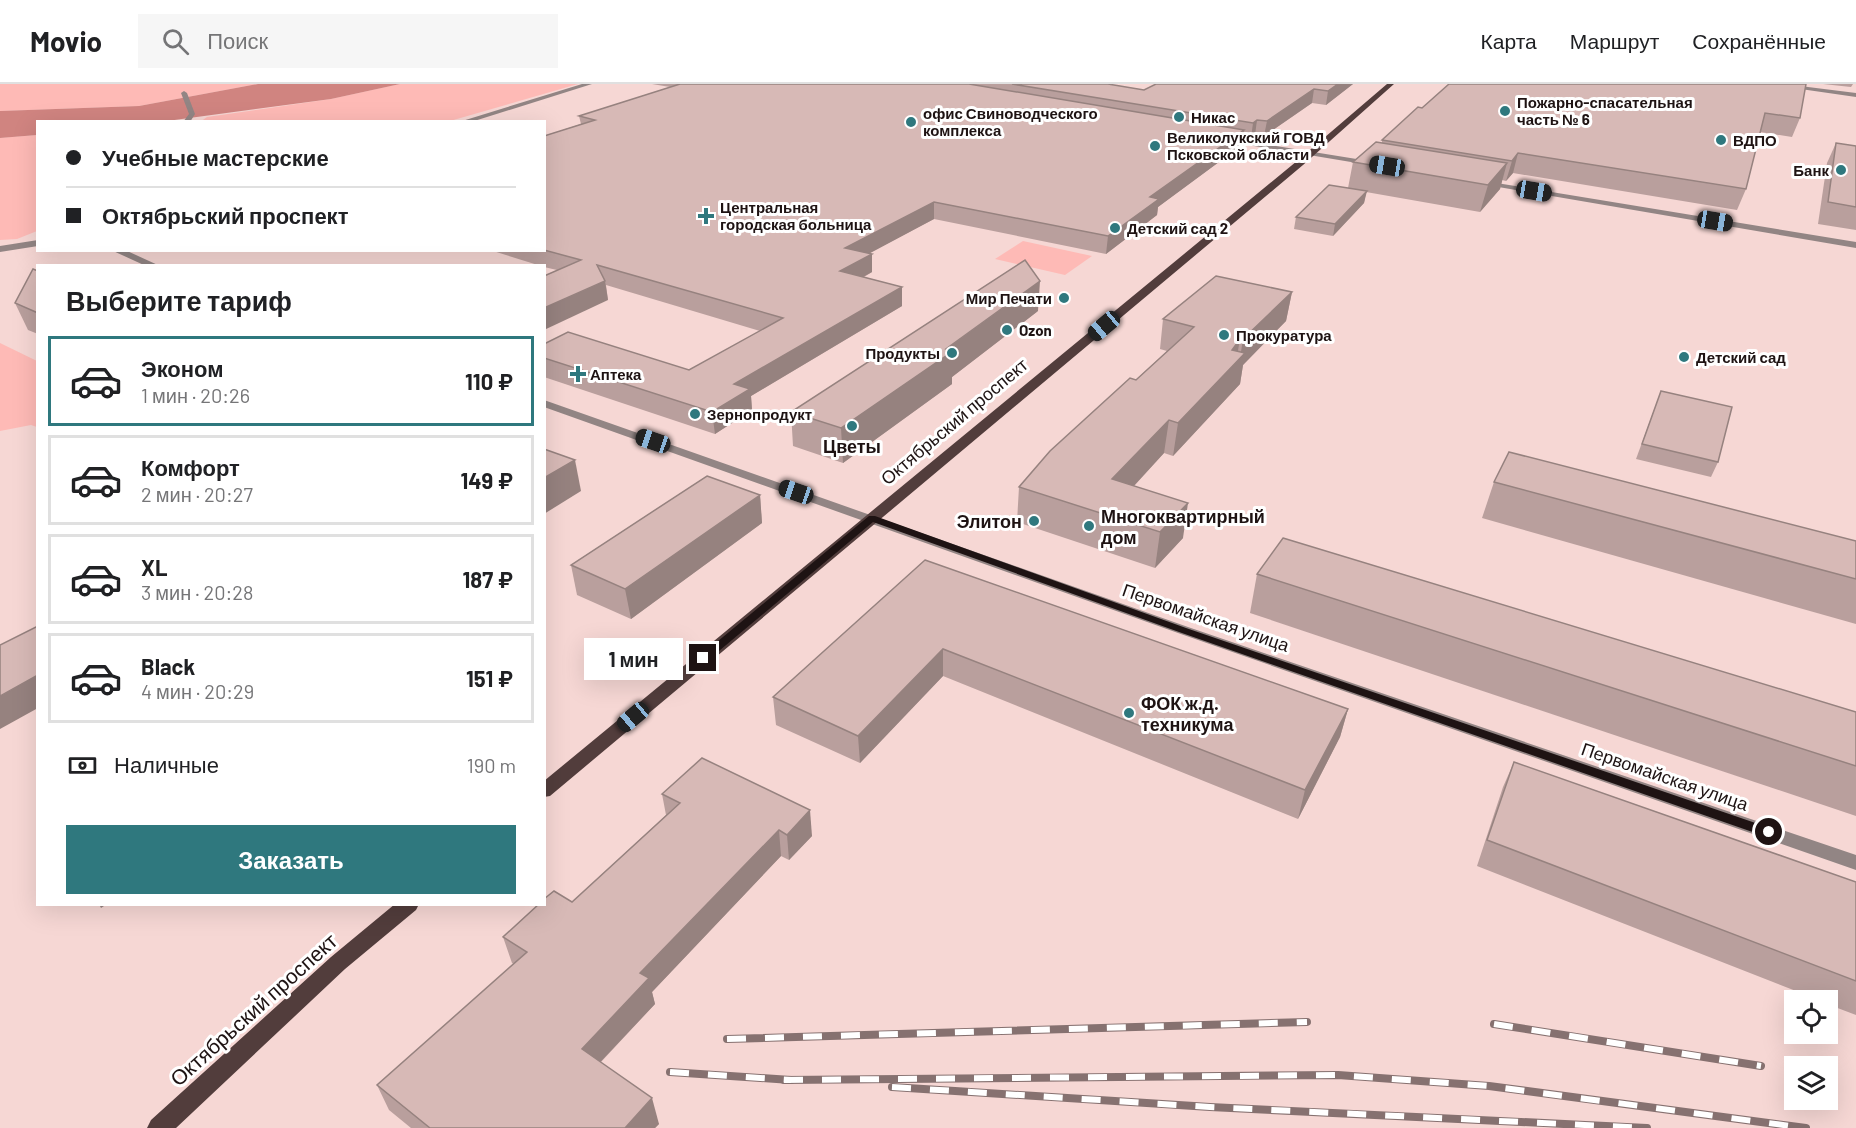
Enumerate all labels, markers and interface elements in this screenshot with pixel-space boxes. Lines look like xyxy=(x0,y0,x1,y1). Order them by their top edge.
search box xyxy=(138,14,558,68)
text: Movio xyxy=(30,24,102,58)
icon: search xyxy=(159,25,192,58)
text: Поиск xyxy=(207,27,268,53)
text: Карта xyxy=(1481,28,1537,53)
text: Маршрут xyxy=(1570,28,1659,53)
text: Сохранённые xyxy=(1692,28,1826,53)
place label: Пожарно-спасательная часть № 6 xyxy=(1517,93,1693,128)
place label: офис Свиноводческого комплекса xyxy=(923,104,1098,139)
marker: Пожарно-спасательная часть № 6 xyxy=(1498,104,1512,118)
place label: Никас xyxy=(1191,108,1235,126)
marker: Никас xyxy=(1172,110,1186,124)
marker: офис Свиноводческого комплекса xyxy=(904,115,918,129)
place label: Великолукский ГОВД Псковской области xyxy=(1167,128,1325,163)
place label: ВДПО xyxy=(1733,131,1777,149)
marker: ВДПО xyxy=(1714,133,1728,147)
marker: Великолукский ГОВД Псковской области xyxy=(1148,139,1162,153)
text: Учебные мастерские xyxy=(102,144,329,170)
car xyxy=(1368,154,1406,178)
place label: Банк xyxy=(1793,161,1829,179)
marker: Банк xyxy=(1834,163,1848,177)
car xyxy=(1515,179,1553,203)
place label: Центральная городская больница xyxy=(720,198,872,233)
text: Октябрьский проспект xyxy=(102,202,348,228)
marker: Центральная городская больница xyxy=(697,207,715,225)
car xyxy=(1696,209,1734,233)
place label: Детский сад 2 xyxy=(1127,219,1228,237)
marker: Детский сад 2 xyxy=(1108,221,1122,235)
text: Выберите тариф xyxy=(66,284,292,316)
place label: Мир Печати xyxy=(966,289,1052,307)
marker: Мир Печати xyxy=(1057,291,1071,305)
car xyxy=(1084,308,1124,344)
place label: Ozon xyxy=(1019,321,1052,339)
marker: Ozon xyxy=(1000,323,1014,337)
place label: Прокуратура xyxy=(1236,326,1332,344)
marker: Прокуратура xyxy=(1217,328,1231,342)
place label: Продукты xyxy=(865,344,940,362)
marker: Продукты xyxy=(945,346,959,360)
place label: Детский сад xyxy=(1696,348,1786,366)
marker: Детский сад xyxy=(1677,350,1691,364)
street label: Октябрьский проспект xyxy=(876,353,1032,489)
icon: car xyxy=(69,354,123,408)
text: Эконом xyxy=(141,355,224,381)
place label: Аптека xyxy=(590,365,642,383)
marker: Аптека xyxy=(571,367,585,381)
text: 110 ₽ xyxy=(465,368,513,394)
text: 1 мин · 20:26 xyxy=(141,383,250,407)
place label: Зернопродукт xyxy=(707,405,812,423)
marker: Зернопродукт xyxy=(688,407,702,421)
marker: Цветы xyxy=(845,419,859,433)
car xyxy=(633,427,673,455)
place label: Цветы xyxy=(823,435,881,457)
icon: car xyxy=(69,453,123,507)
text: Комфорт xyxy=(141,454,240,480)
text: 149 ₽ xyxy=(460,467,513,493)
car xyxy=(776,478,816,506)
text: 2 мин · 20:27 xyxy=(141,482,253,506)
place label: Многоквартирный дом xyxy=(1101,505,1265,548)
place label: Элитон xyxy=(957,510,1022,532)
marker: Элитон xyxy=(1027,514,1041,528)
marker: Многоквартирный дом xyxy=(1082,519,1096,533)
icon: car xyxy=(69,552,123,606)
text: XL xyxy=(141,554,167,580)
text: 187 ₽ xyxy=(463,566,513,592)
street label: Первомайская улица xyxy=(1120,578,1293,656)
text: 3 мин · 20:28 xyxy=(141,580,253,604)
callout: 1 мин xyxy=(583,637,682,679)
route end xyxy=(689,644,716,671)
text: 1 мин xyxy=(608,647,659,671)
icon: car xyxy=(69,651,123,705)
text: Black xyxy=(141,653,195,679)
text: 151 ₽ xyxy=(466,665,513,691)
text: 4 мин · 20:29 xyxy=(141,679,254,703)
place label: ФОК ж.д. техникума xyxy=(1141,692,1234,735)
car xyxy=(613,699,653,735)
marker: ФОК ж.д. техникума xyxy=(1122,706,1136,720)
street label: Первомайская улица xyxy=(1579,737,1752,815)
icon: cash xyxy=(66,749,99,782)
text: Наличные xyxy=(114,751,219,777)
text: 190 m xyxy=(467,753,516,777)
route start xyxy=(1755,818,1782,845)
button: Заказать xyxy=(66,825,516,894)
street label: Октябрьский проспект xyxy=(164,927,342,1091)
map controls xyxy=(1784,990,1838,1110)
button: locate xyxy=(1784,990,1838,1044)
button: layers xyxy=(1784,1056,1838,1110)

